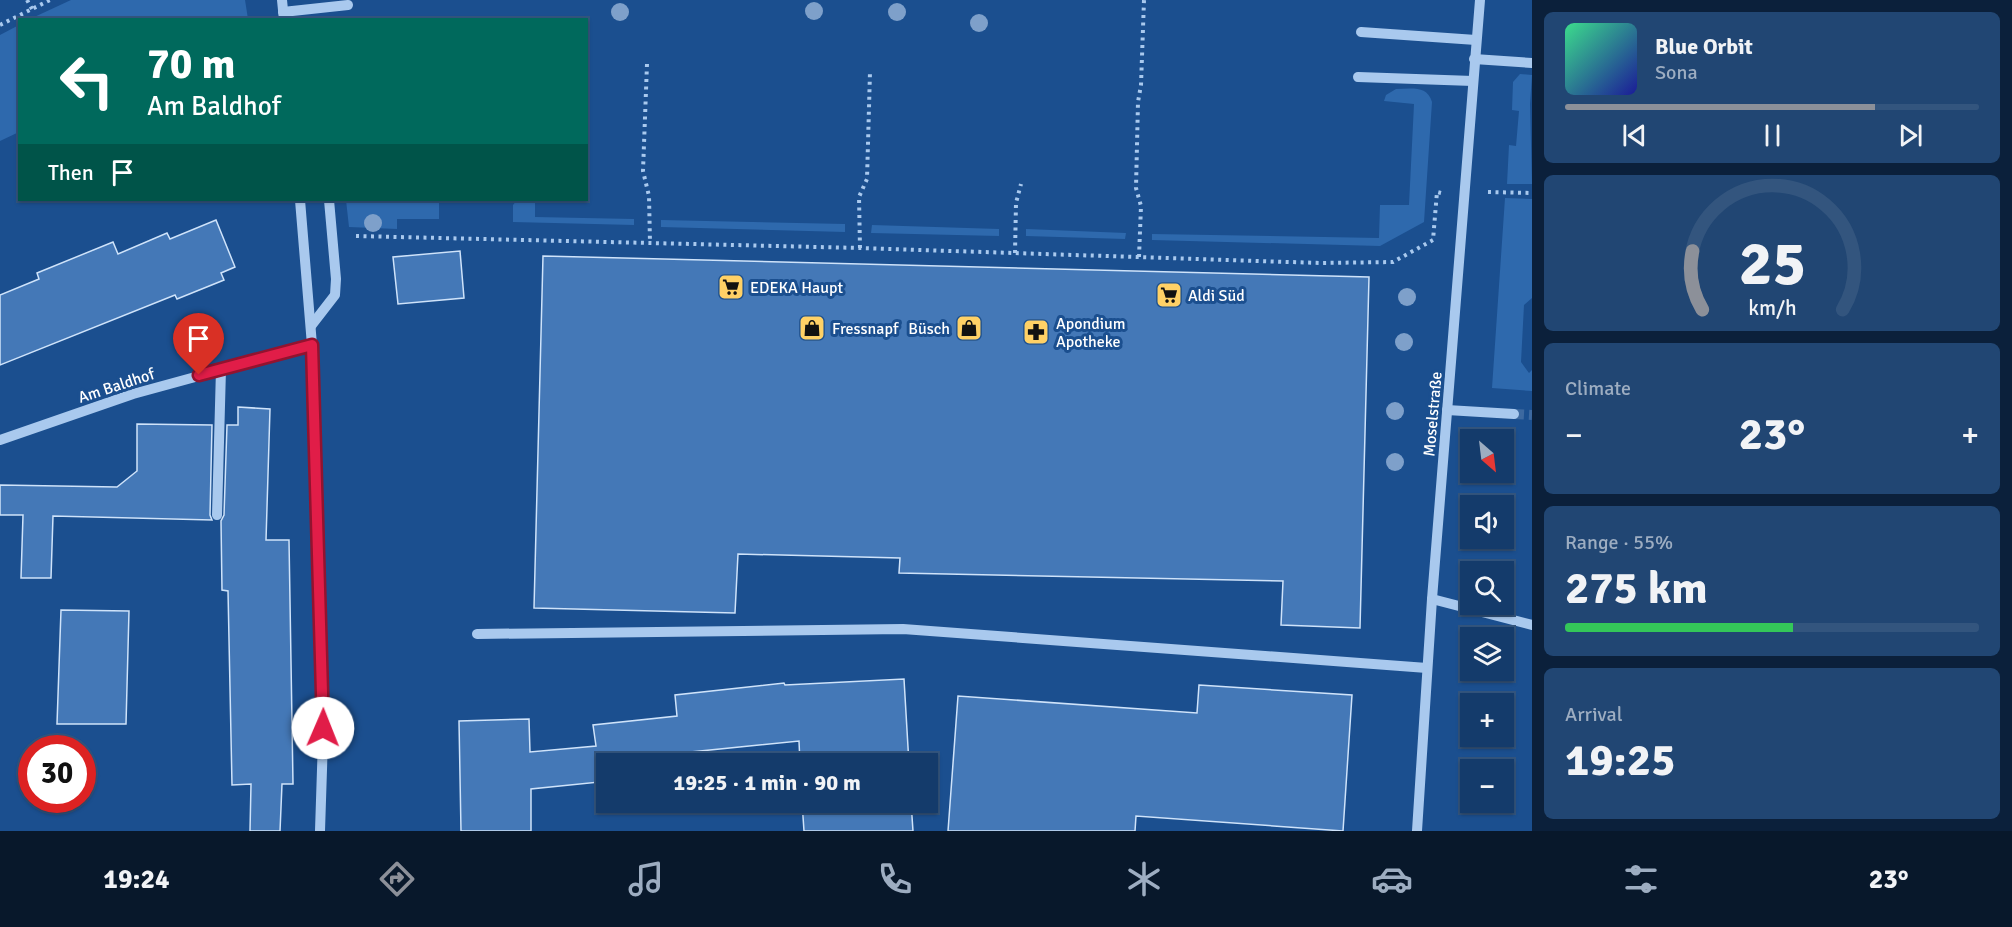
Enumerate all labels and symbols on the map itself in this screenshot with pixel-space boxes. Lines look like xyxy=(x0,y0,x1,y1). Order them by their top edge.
supermarket icon: EDEKA Haupt xyxy=(716,272,746,302)
place label: EDEKA Haupt xyxy=(750,278,843,298)
supermarket icon: Aldi Süd xyxy=(1154,280,1184,310)
place label: Aldi Süd xyxy=(1188,286,1245,306)
pin xyxy=(173,313,224,375)
shop icon: Fressnapf xyxy=(797,313,827,343)
shop icon: Büsch xyxy=(954,313,984,343)
place label: Apondium Apotheke xyxy=(1056,314,1126,352)
pharmacy icon: Apondium Apotheke xyxy=(1021,317,1051,347)
place label: Fressnapf xyxy=(832,319,899,339)
place label: Büsch xyxy=(908,319,950,339)
street label: Am Baldhof xyxy=(76,364,158,408)
street label: Moselstraße xyxy=(1419,371,1447,458)
north arrow xyxy=(1460,429,1514,483)
position arrow xyxy=(291,696,355,760)
speed limit sign: 30 xyxy=(18,735,96,813)

